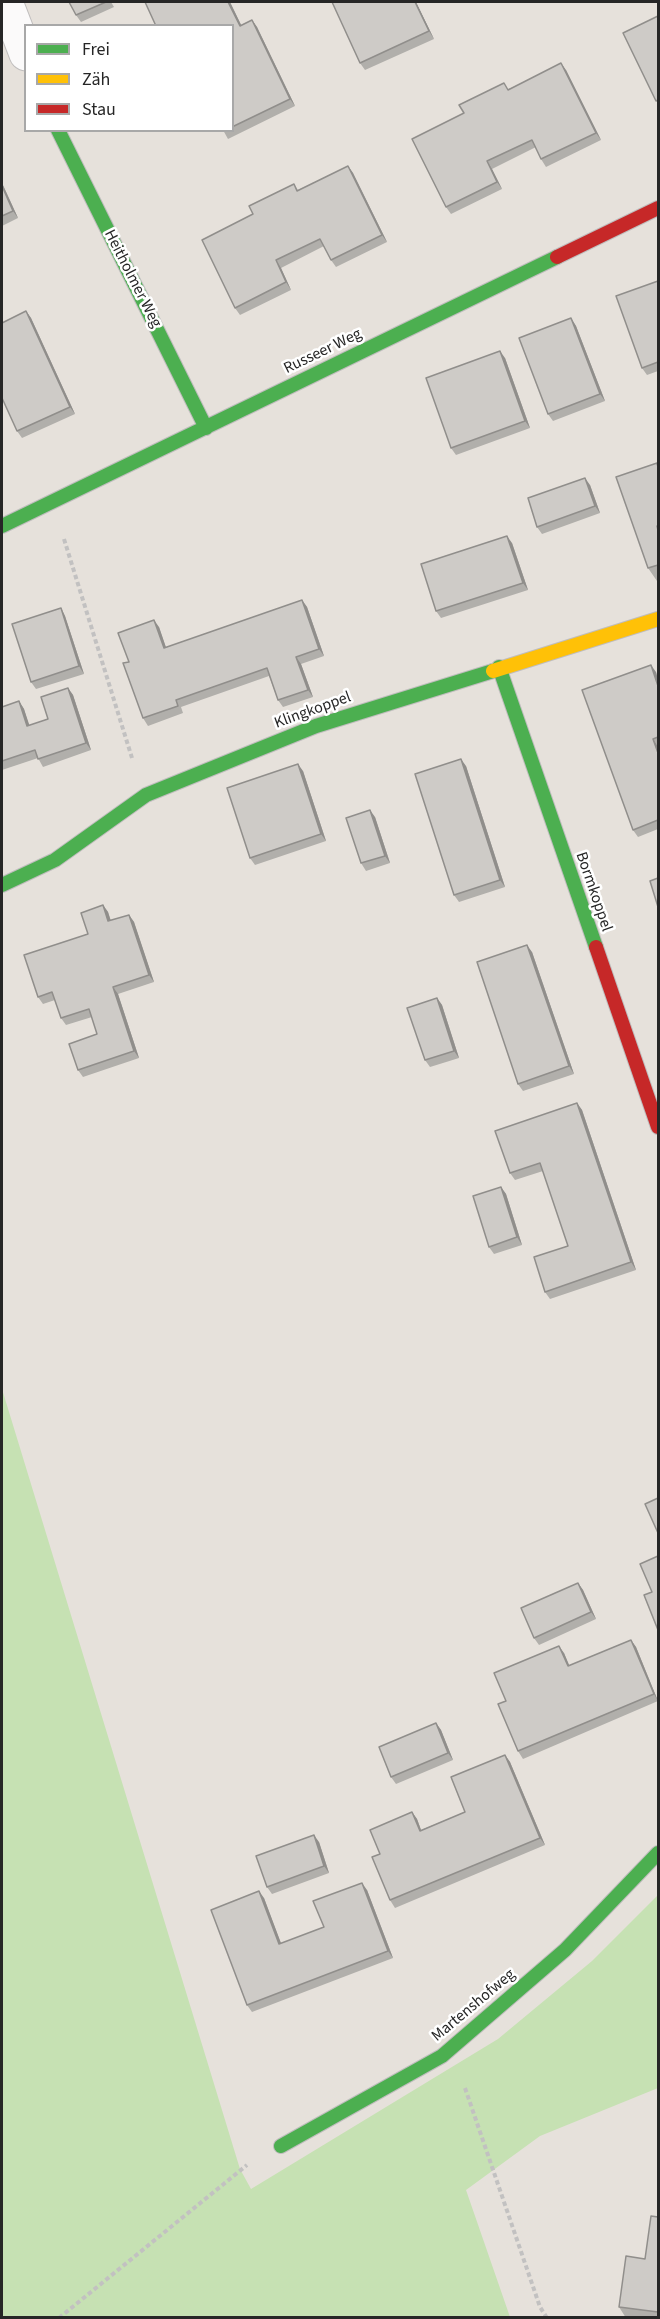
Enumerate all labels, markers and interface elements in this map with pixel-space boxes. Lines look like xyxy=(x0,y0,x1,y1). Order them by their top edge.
legend xyxy=(24,24,234,132)
text: Frei xyxy=(82,37,110,62)
text: Zäh xyxy=(82,67,110,92)
text: Stau xyxy=(82,97,116,122)
street label: Heitholmer Weg xyxy=(99,227,165,331)
street label: Russeer Weg xyxy=(281,325,365,379)
street label: Klingkoppel xyxy=(272,688,354,734)
street label: Bormkoppel xyxy=(570,850,616,934)
street label: Martenshofweg xyxy=(428,1966,520,2046)

